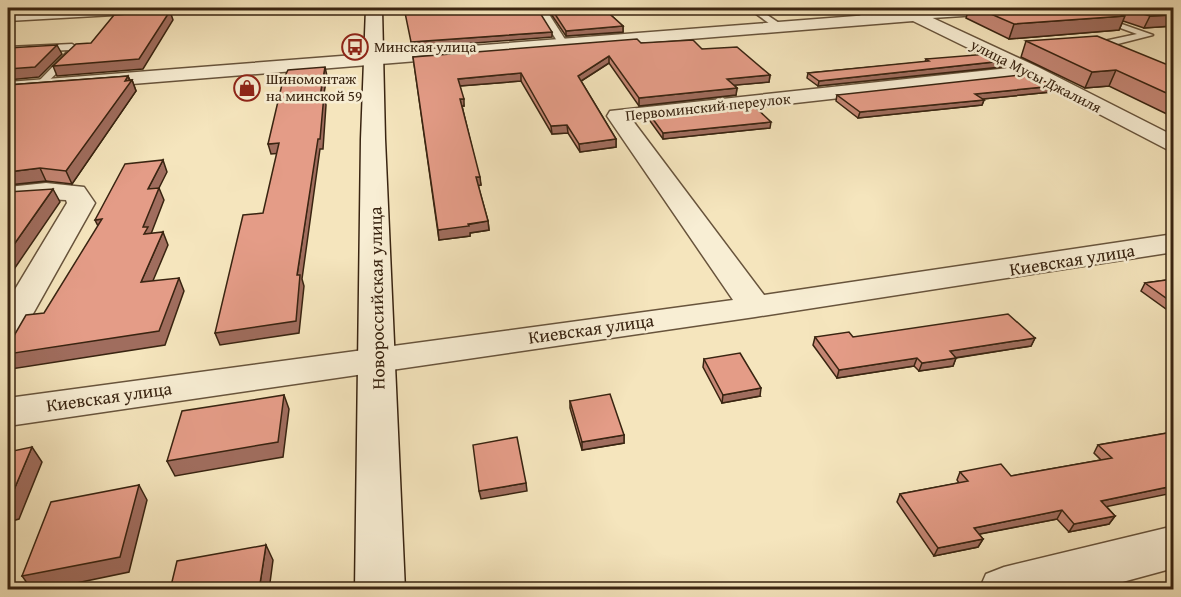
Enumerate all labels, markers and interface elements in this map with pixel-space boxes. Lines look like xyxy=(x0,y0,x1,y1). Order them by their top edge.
bus stop icon: Минская улица xyxy=(340,32,370,62)
street label: улица Мусы Джалиля xyxy=(966,33,1106,118)
place label: Минская улица xyxy=(374,36,477,57)
place label: Шиномонтаж на минской 59 xyxy=(266,68,362,106)
shop icon: Шиномонтаж на минской 59 xyxy=(232,73,262,103)
street label: Первоминский переулок xyxy=(624,87,792,126)
street label: Новороссийская улица xyxy=(361,206,392,390)
street label: Киевская улица xyxy=(1007,236,1137,283)
street label: Киевская улица xyxy=(526,306,656,351)
street label: Киевская улица xyxy=(44,374,174,419)

